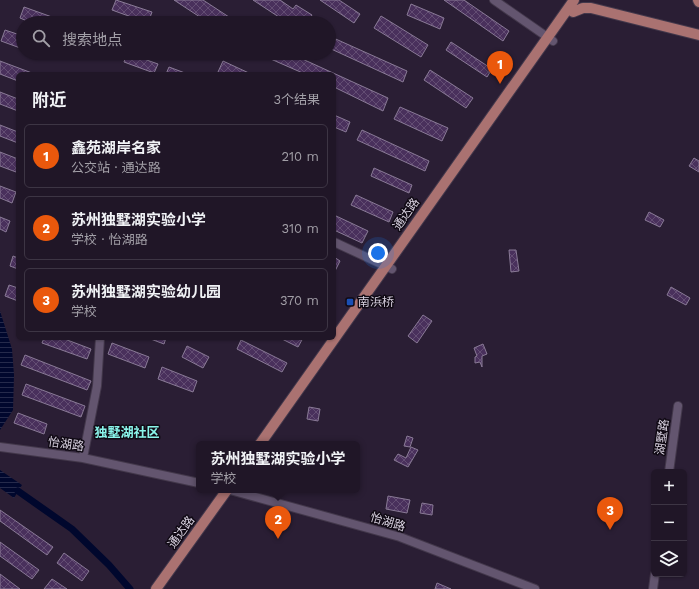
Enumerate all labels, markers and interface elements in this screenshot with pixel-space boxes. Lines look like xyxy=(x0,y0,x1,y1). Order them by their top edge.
search box xyxy=(16,16,336,60)
icon: search xyxy=(30,27,52,49)
text: 搜索地点 xyxy=(62,31,122,49)
pin: 1 xyxy=(487,51,513,84)
text: 附近 xyxy=(32,90,66,110)
text: 3个结果 xyxy=(273,92,320,107)
text: 鑫苑湖岸名家 xyxy=(71,139,161,157)
text: 1 xyxy=(43,149,49,164)
text: 210 m xyxy=(281,149,319,164)
text: 公交站 · 通达路 xyxy=(71,160,161,175)
street label: 通达路 xyxy=(390,195,422,233)
text: 苏州独墅湖实验小学 xyxy=(71,211,206,229)
text: 2 xyxy=(42,221,50,236)
text: 310 m xyxy=(281,221,319,236)
text: 学校 · 怡湖路 xyxy=(71,232,148,247)
your location xyxy=(368,243,388,263)
text: 苏州独墅湖实验幼儿园 xyxy=(71,283,221,301)
text: 3 xyxy=(42,293,50,308)
text: 370 m xyxy=(280,293,319,308)
place label: 南浜桥 xyxy=(358,295,394,309)
marker: 南浜桥 xyxy=(345,297,355,307)
text: 学校 xyxy=(71,304,97,319)
street label: 湖墅路 xyxy=(653,418,671,456)
district label: 独墅湖社区 xyxy=(94,425,160,440)
street label: 怡湖路 xyxy=(47,435,85,453)
popup xyxy=(196,441,360,493)
text: 苏州独墅湖实验小学 xyxy=(210,450,346,468)
map controls xyxy=(651,469,687,577)
button: + xyxy=(651,469,687,505)
text: 学校 xyxy=(210,471,237,486)
pin: 3 xyxy=(597,497,623,530)
button: − xyxy=(651,505,687,541)
pin: 2 xyxy=(265,506,291,539)
street label: 怡湖路 xyxy=(369,510,407,534)
street label: 通达路 xyxy=(165,513,197,551)
button: layers xyxy=(651,541,687,577)

